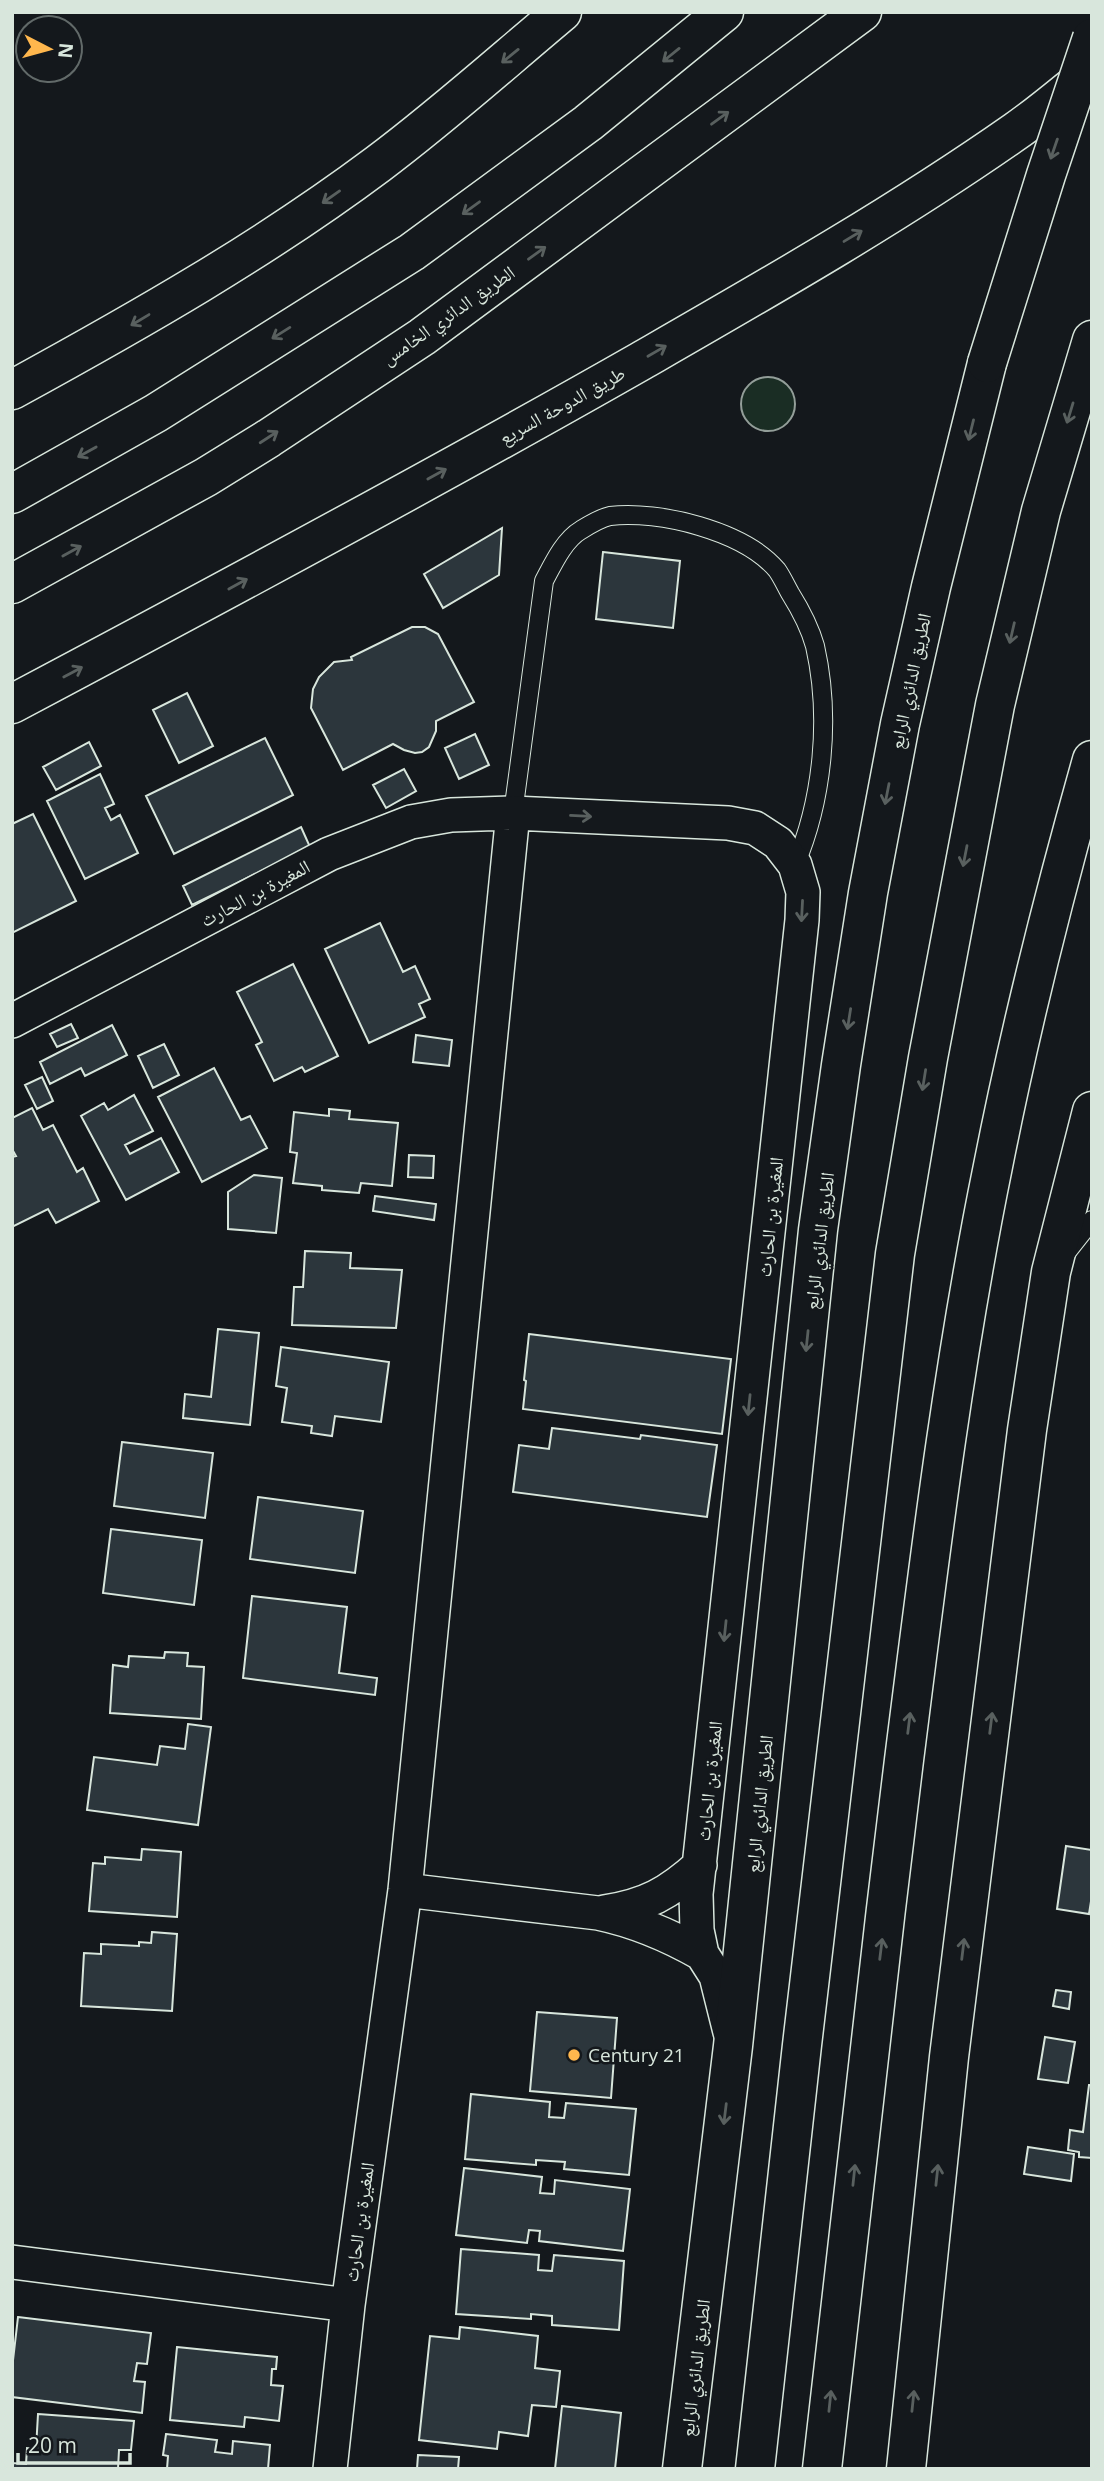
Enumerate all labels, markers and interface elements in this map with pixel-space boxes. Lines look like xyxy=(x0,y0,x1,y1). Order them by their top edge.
north arrow xyxy=(14,14,84,84)
text: N xyxy=(52,42,80,60)
one-way arrow xyxy=(662,47,680,63)
one-way arrow xyxy=(501,48,519,63)
one-way arrow xyxy=(710,110,729,125)
one-way arrow xyxy=(1047,138,1059,160)
one-way arrow xyxy=(322,190,341,204)
one-way arrow xyxy=(462,201,481,216)
one-way arrow xyxy=(842,228,862,242)
one-way arrow xyxy=(527,245,546,260)
street label: الطريق الدائري الخامس xyxy=(376,259,522,373)
one-way arrow xyxy=(131,313,151,327)
one-way arrow xyxy=(271,326,291,340)
one-way arrow xyxy=(647,344,667,358)
street label: طريق الدوحة السريع xyxy=(494,360,630,450)
one-way arrow xyxy=(1063,402,1076,424)
one-way arrow xyxy=(964,418,977,441)
one-way arrow xyxy=(259,430,278,445)
one-way arrow xyxy=(77,445,97,459)
one-way arrow xyxy=(426,467,447,480)
one-way arrow xyxy=(61,544,82,557)
one-way arrow xyxy=(227,576,247,590)
street label: الطريق الدائري الرابع xyxy=(883,611,940,752)
one-way arrow xyxy=(1005,621,1018,644)
one-way arrow xyxy=(62,665,82,679)
one-way arrow xyxy=(879,783,893,805)
one-way arrow xyxy=(570,809,593,822)
one-way arrow xyxy=(958,844,972,867)
street label: المغيرة بن الحارث xyxy=(196,853,314,933)
one-way arrow xyxy=(796,899,809,922)
one-way arrow xyxy=(842,1007,855,1030)
one-way arrow xyxy=(917,1068,930,1090)
street label: المغيرة بن الحارث xyxy=(751,1156,789,1278)
street label: الطريق الدائري الرابع xyxy=(798,1171,843,1312)
one-way arrow xyxy=(800,1330,813,1352)
one-way arrow xyxy=(743,1393,756,1416)
one-way arrow xyxy=(718,1620,731,1642)
one-way arrow xyxy=(903,1712,916,1735)
one-way arrow xyxy=(984,1712,997,1735)
street label: المغيرة بن الحارث xyxy=(690,1720,728,1842)
street label: الطريق الدائري الرابع xyxy=(739,1734,782,1875)
one-way arrow xyxy=(874,1938,887,1961)
one-way arrow xyxy=(956,1938,969,1960)
place label: Century 21 xyxy=(588,2042,685,2068)
marker: Century 21 xyxy=(566,2047,582,2063)
one-way arrow xyxy=(719,2102,732,2125)
street label: المغيرة بن الحارث xyxy=(338,2160,380,2284)
one-way arrow xyxy=(848,2164,861,2187)
one-way arrow xyxy=(931,2164,944,2186)
street label: الطريق الدائري الرابع xyxy=(674,2298,719,2439)
one-way arrow xyxy=(823,2390,836,2413)
one-way arrow xyxy=(907,2390,920,2413)
scale bar xyxy=(18,2422,130,2466)
text: 20 m xyxy=(28,2431,77,2459)

